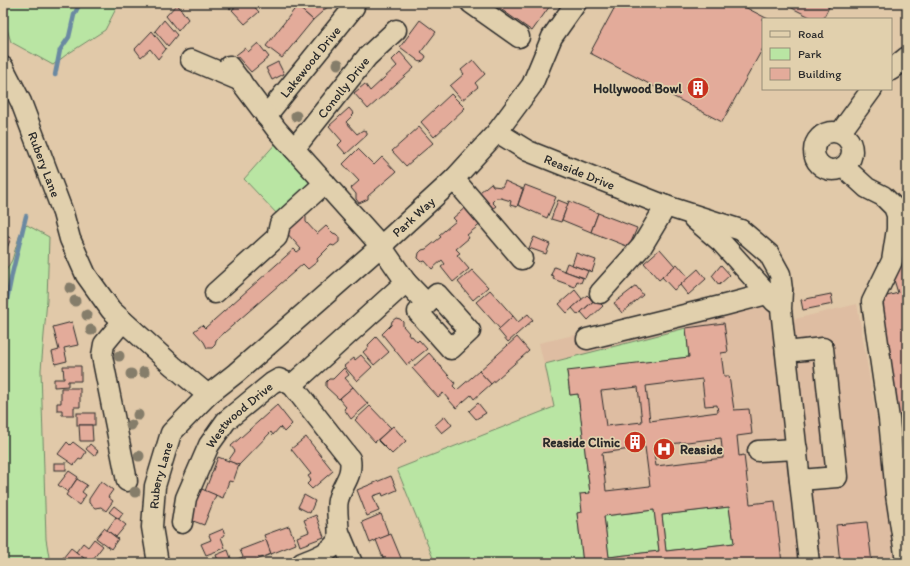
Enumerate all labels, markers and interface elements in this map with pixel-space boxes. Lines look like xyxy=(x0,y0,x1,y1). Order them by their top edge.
legend xyxy=(762,18,892,90)
street label: Lakewood Drive xyxy=(277,23,343,100)
text: Road xyxy=(798,27,824,41)
text: Park xyxy=(798,47,822,61)
street label: Conolly Drive xyxy=(314,53,372,121)
text: Building xyxy=(798,67,842,81)
building icon: Hollywood Bowl xyxy=(685,75,711,101)
place label: Hollywood Bowl xyxy=(593,81,682,97)
street label: Rubery Lane xyxy=(25,129,64,199)
street label: Reaside Drive xyxy=(542,151,617,192)
street label: Park Way xyxy=(389,193,437,240)
street label: Westwood Drive xyxy=(202,378,275,451)
building icon: Reaside Clinic xyxy=(622,429,648,455)
place label: Reaside Clinic xyxy=(543,435,620,450)
hospital icon: Reaside xyxy=(651,436,677,462)
street label: Rubery Lane xyxy=(146,440,175,510)
place label: Reaside xyxy=(680,442,723,457)

